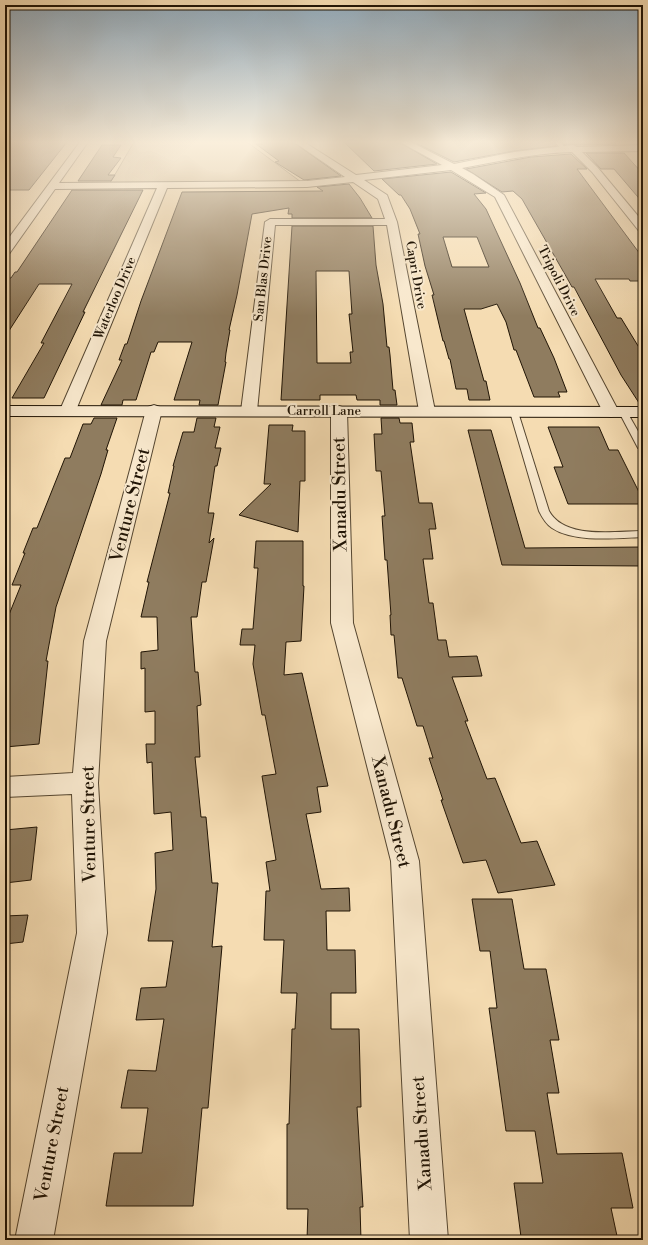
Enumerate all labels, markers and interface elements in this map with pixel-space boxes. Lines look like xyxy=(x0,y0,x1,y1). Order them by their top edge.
street label: San Blas Drive xyxy=(251,235,275,322)
street label: Capri Drive xyxy=(402,240,430,311)
street label: Tripoli Drive xyxy=(534,243,584,320)
street label: Waterloo Drive xyxy=(90,254,140,343)
street label: Carroll Lane xyxy=(287,403,361,419)
street label: Xanadu Street xyxy=(327,436,353,553)
street label: Venture Street xyxy=(104,445,155,566)
street label: Xanadu Street xyxy=(366,753,416,871)
street label: Venture Street xyxy=(76,765,102,884)
street label: Xanadu Street xyxy=(406,1074,438,1192)
street label: Venture Street xyxy=(29,1084,75,1205)

